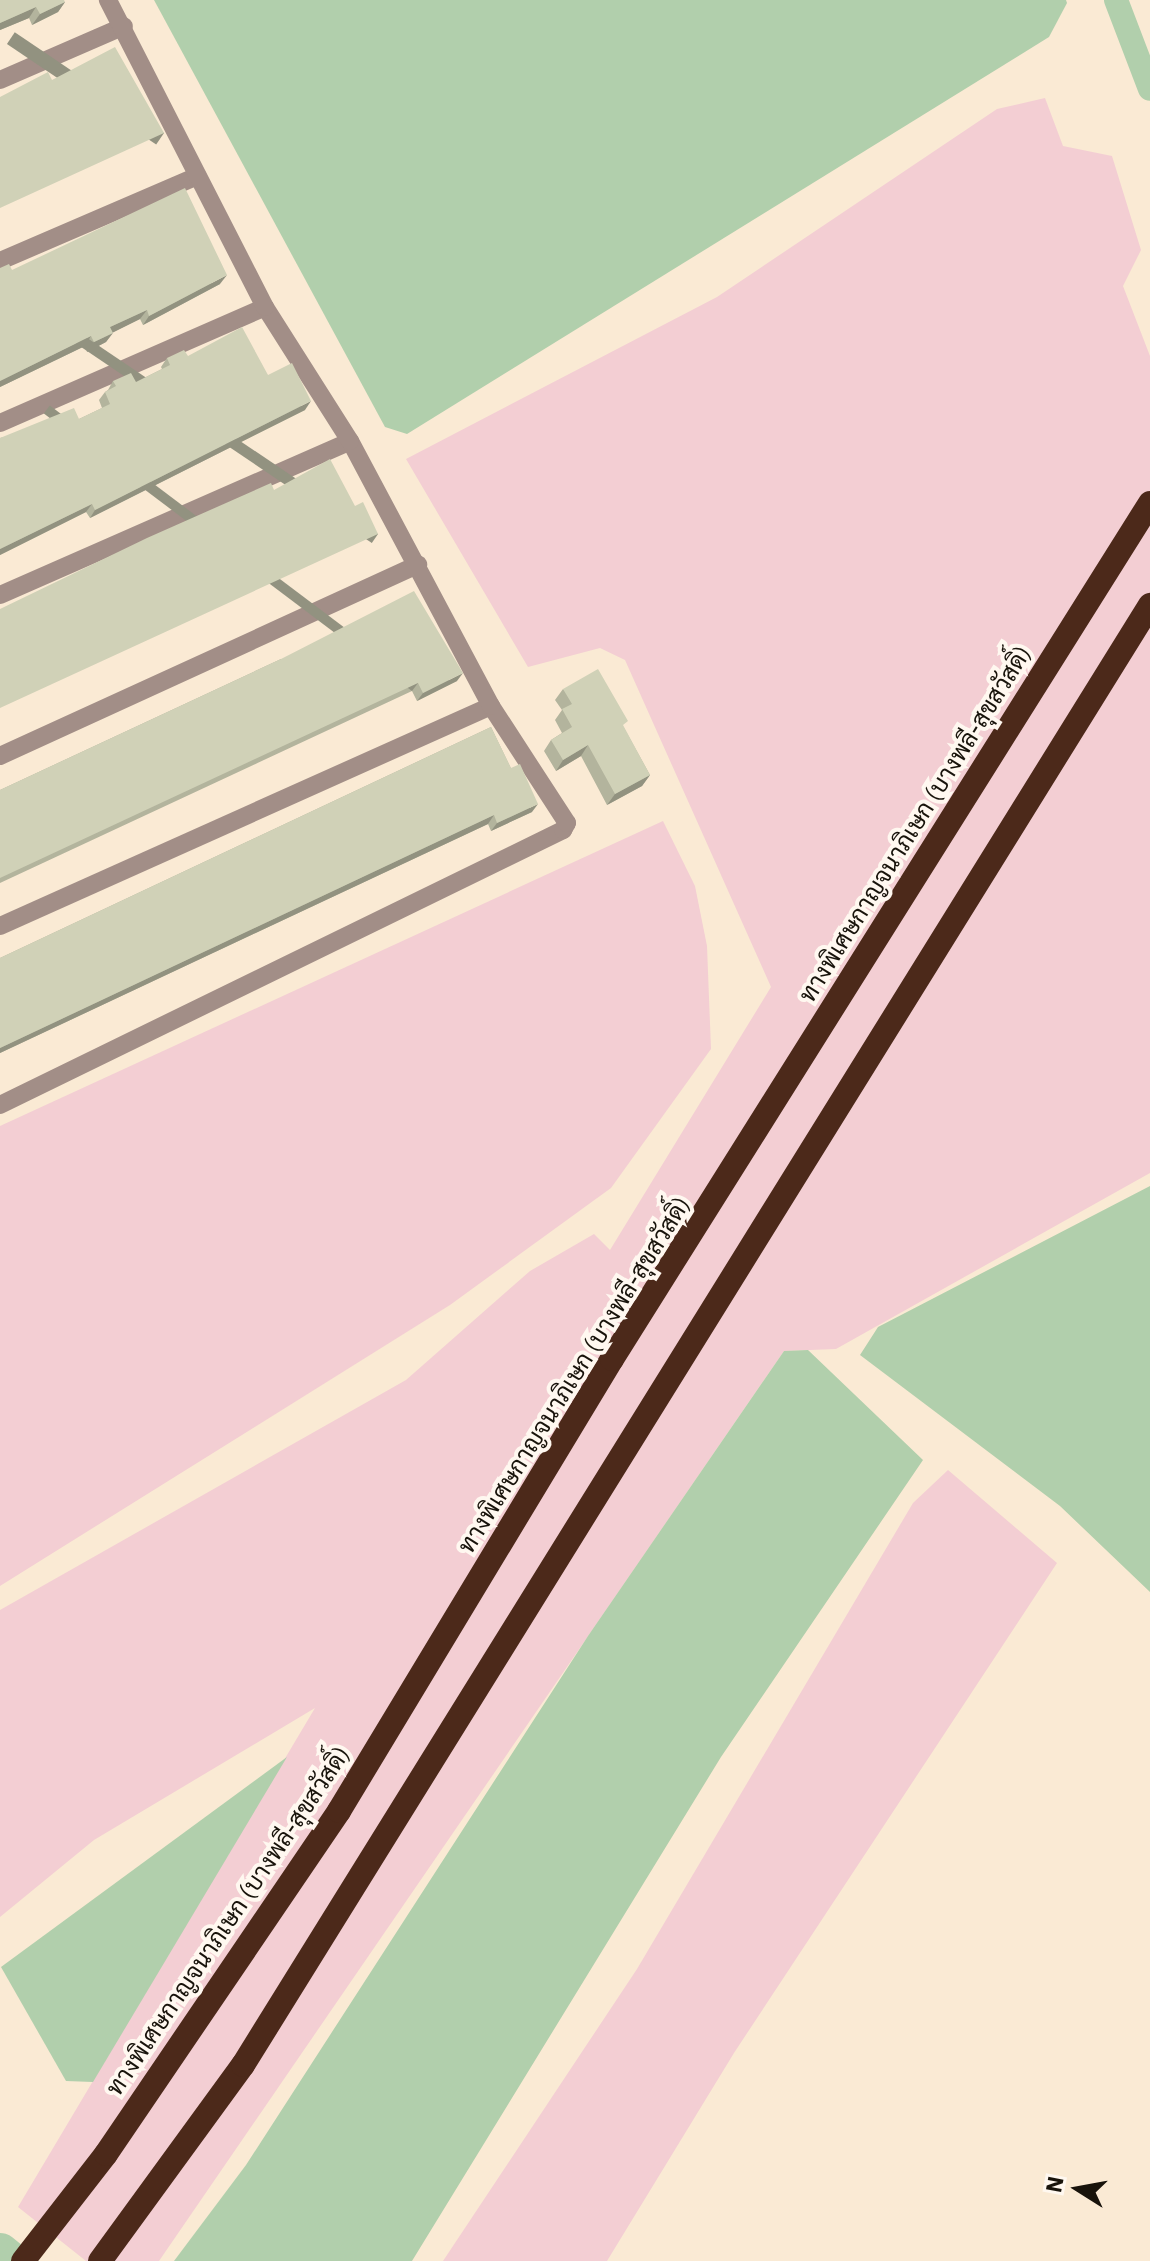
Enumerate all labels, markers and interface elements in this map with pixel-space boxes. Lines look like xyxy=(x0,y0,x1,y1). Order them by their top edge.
street label: ทางพิเศษกาญจนาภิเษก (บางพลี-สุขสวัสดิ์) xyxy=(793,641,1037,1007)
street label: ทางพิเศษกาญจนาภิเษก (บางพลี-สุขสวัสดิ์) xyxy=(452,1192,696,1558)
street label: ทางพิเศษกาญจนาภิเษก (บางพลี-สุขสวัสดิ์) xyxy=(100,1741,356,2101)
north arrow xyxy=(1038,2149,1118,2229)
text: N xyxy=(1038,2174,1070,2195)

